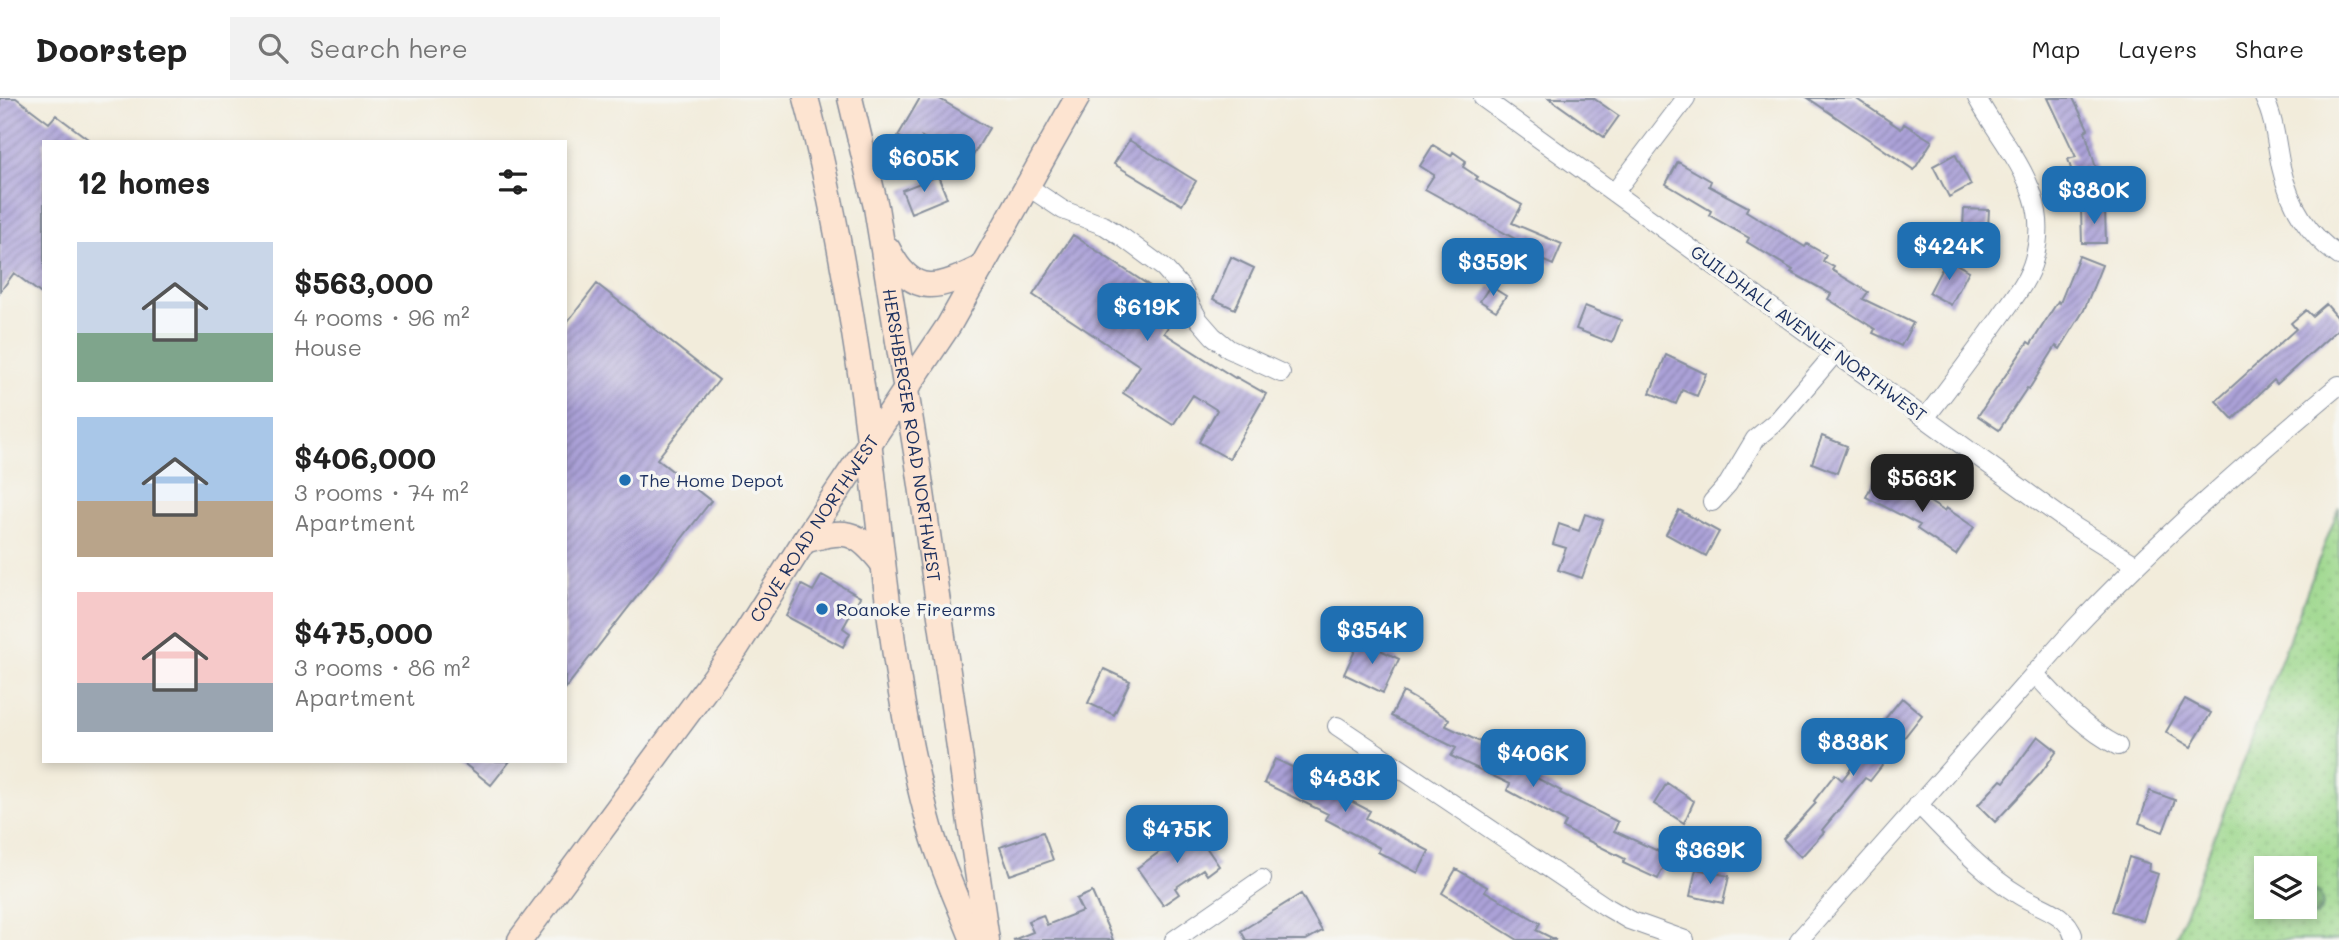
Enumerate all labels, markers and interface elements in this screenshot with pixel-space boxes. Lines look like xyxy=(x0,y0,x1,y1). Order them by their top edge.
search box xyxy=(230,17,720,80)
text: Doorstep xyxy=(35,27,188,70)
icon: search xyxy=(254,29,292,67)
text: Search here xyxy=(310,31,468,65)
text: Map xyxy=(2032,33,2080,64)
text: Layers xyxy=(2118,33,2197,64)
text: Share xyxy=(2235,33,2304,64)
pin: $605K xyxy=(875,134,973,194)
text: $605K xyxy=(888,142,960,172)
text: 12 homes xyxy=(77,162,210,202)
icon: filters xyxy=(494,163,532,201)
pin: $380K xyxy=(2045,166,2143,226)
text: $380K xyxy=(2058,174,2130,204)
pin: $424K xyxy=(1900,222,1998,282)
text: $424K xyxy=(1913,230,1985,260)
pin: $359K xyxy=(1444,238,1542,298)
street label: GUILDHALL AVENUE NORTHWEST xyxy=(1686,239,1932,427)
text: $359K xyxy=(1458,246,1528,276)
text: $563,000 xyxy=(294,262,433,302)
icon: home xyxy=(133,270,217,354)
pin: $619K xyxy=(1098,284,1196,343)
street label: HERSHBERGER ROAD NORTHWEST xyxy=(877,287,947,583)
text: $619K xyxy=(1113,291,1181,321)
text: 4 rooms · 96 m² xyxy=(294,302,470,332)
text: House xyxy=(294,332,362,362)
street label: COVE ROAD NORTHWEST xyxy=(744,430,884,627)
text: $406,000 xyxy=(294,437,436,477)
icon: home xyxy=(133,445,217,529)
pin: $563K xyxy=(1873,454,1971,514)
text: $563K xyxy=(1887,462,1957,492)
place label: The Home Depot xyxy=(639,468,784,492)
marker: The Home Depot xyxy=(617,472,633,488)
text: 3 rooms · 74 m² xyxy=(294,477,469,507)
text: Apartment xyxy=(294,507,416,537)
place label: Roanoke Firearms xyxy=(836,597,996,621)
marker: Roanoke Firearms xyxy=(814,601,830,617)
pin: $354K xyxy=(1323,606,1421,666)
text: $475,000 xyxy=(294,612,433,652)
text: $354K xyxy=(1336,614,1408,644)
icon: home xyxy=(133,620,217,704)
text: 3 rooms · 86 m² xyxy=(294,652,470,682)
text: Apartment xyxy=(294,682,416,712)
pin: $838K xyxy=(1804,718,1902,778)
text: $838K xyxy=(1817,726,1889,756)
pin: $406K xyxy=(1484,730,1582,789)
text: $406K xyxy=(1497,737,1569,767)
pin: $483K xyxy=(1296,754,1394,814)
text: $483K xyxy=(1309,762,1381,792)
pin: $475K xyxy=(1128,806,1226,865)
text: $475K xyxy=(1142,813,1212,843)
pin: $369K xyxy=(1661,826,1759,886)
text: $369K xyxy=(1675,834,1745,864)
map controls xyxy=(2254,856,2317,919)
button: layers xyxy=(2254,856,2317,919)

